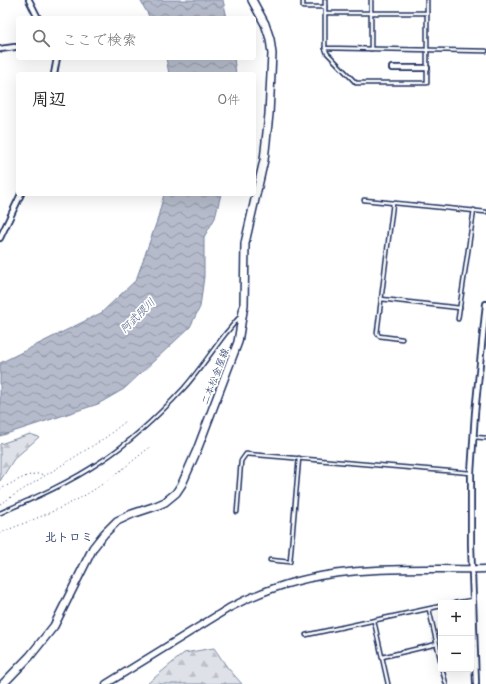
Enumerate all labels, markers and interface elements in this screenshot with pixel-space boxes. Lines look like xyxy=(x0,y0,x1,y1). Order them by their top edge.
search box xyxy=(16,16,256,60)
icon: search xyxy=(30,27,52,49)
text: ここで検索 xyxy=(62,27,137,50)
text: 周辺 xyxy=(32,85,66,111)
text: 0件 xyxy=(217,89,240,108)
water label: 阿武隈川 xyxy=(115,293,159,337)
street label: 二本松金屋線 xyxy=(196,345,232,407)
district label: 北トロミ xyxy=(45,527,93,545)
map controls xyxy=(438,600,474,672)
button: + xyxy=(438,600,474,636)
button: − xyxy=(438,636,474,672)

